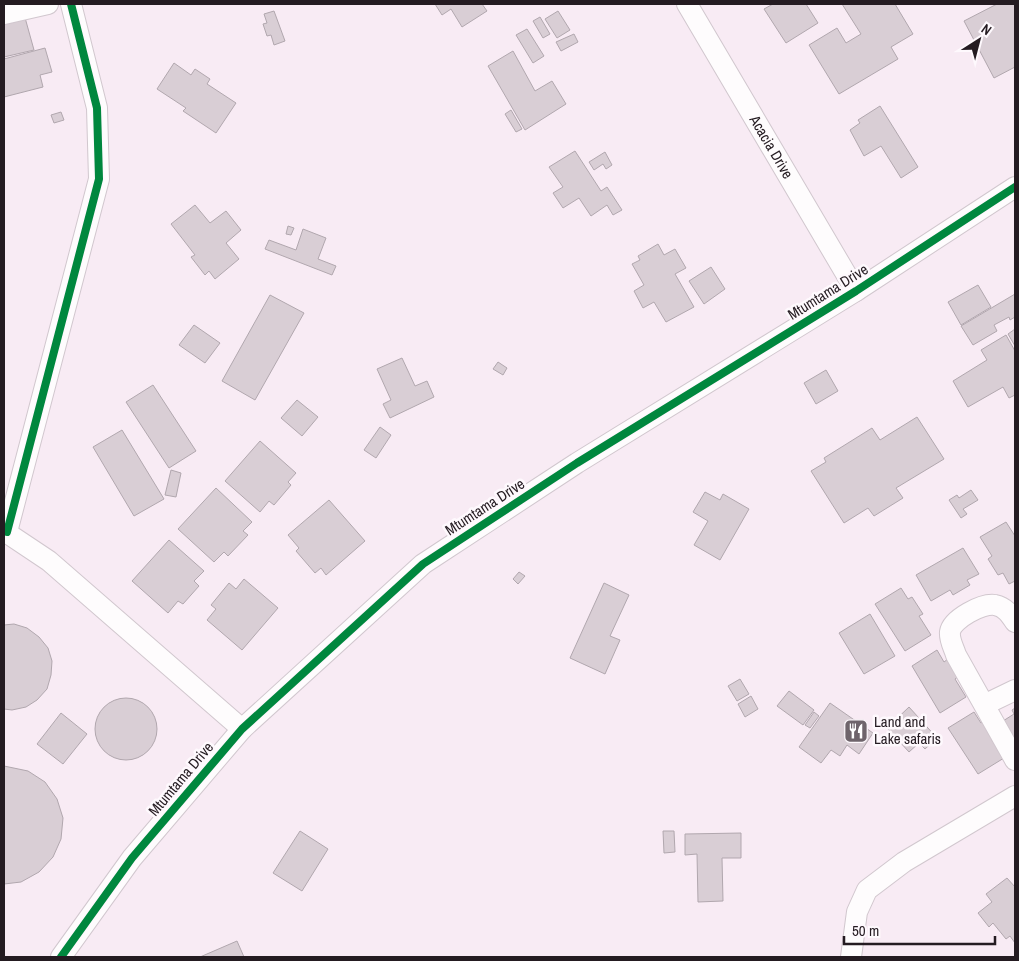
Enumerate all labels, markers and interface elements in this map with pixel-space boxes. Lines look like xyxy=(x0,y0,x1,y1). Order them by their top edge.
north arrow xyxy=(954,15,1004,65)
text: N xyxy=(978,20,995,39)
street label: Acacia Drive xyxy=(744,110,799,183)
street label: Mtumtama Drive xyxy=(784,259,872,325)
street label: Mtumtama Drive xyxy=(441,473,529,540)
place label: Land and Lake safaris xyxy=(874,711,941,749)
restaurant icon: Land and Lake safaris xyxy=(843,718,869,744)
street label: Mtumtama Drive xyxy=(143,737,218,820)
scale bar xyxy=(844,914,995,946)
text: 50 m xyxy=(852,920,879,941)

